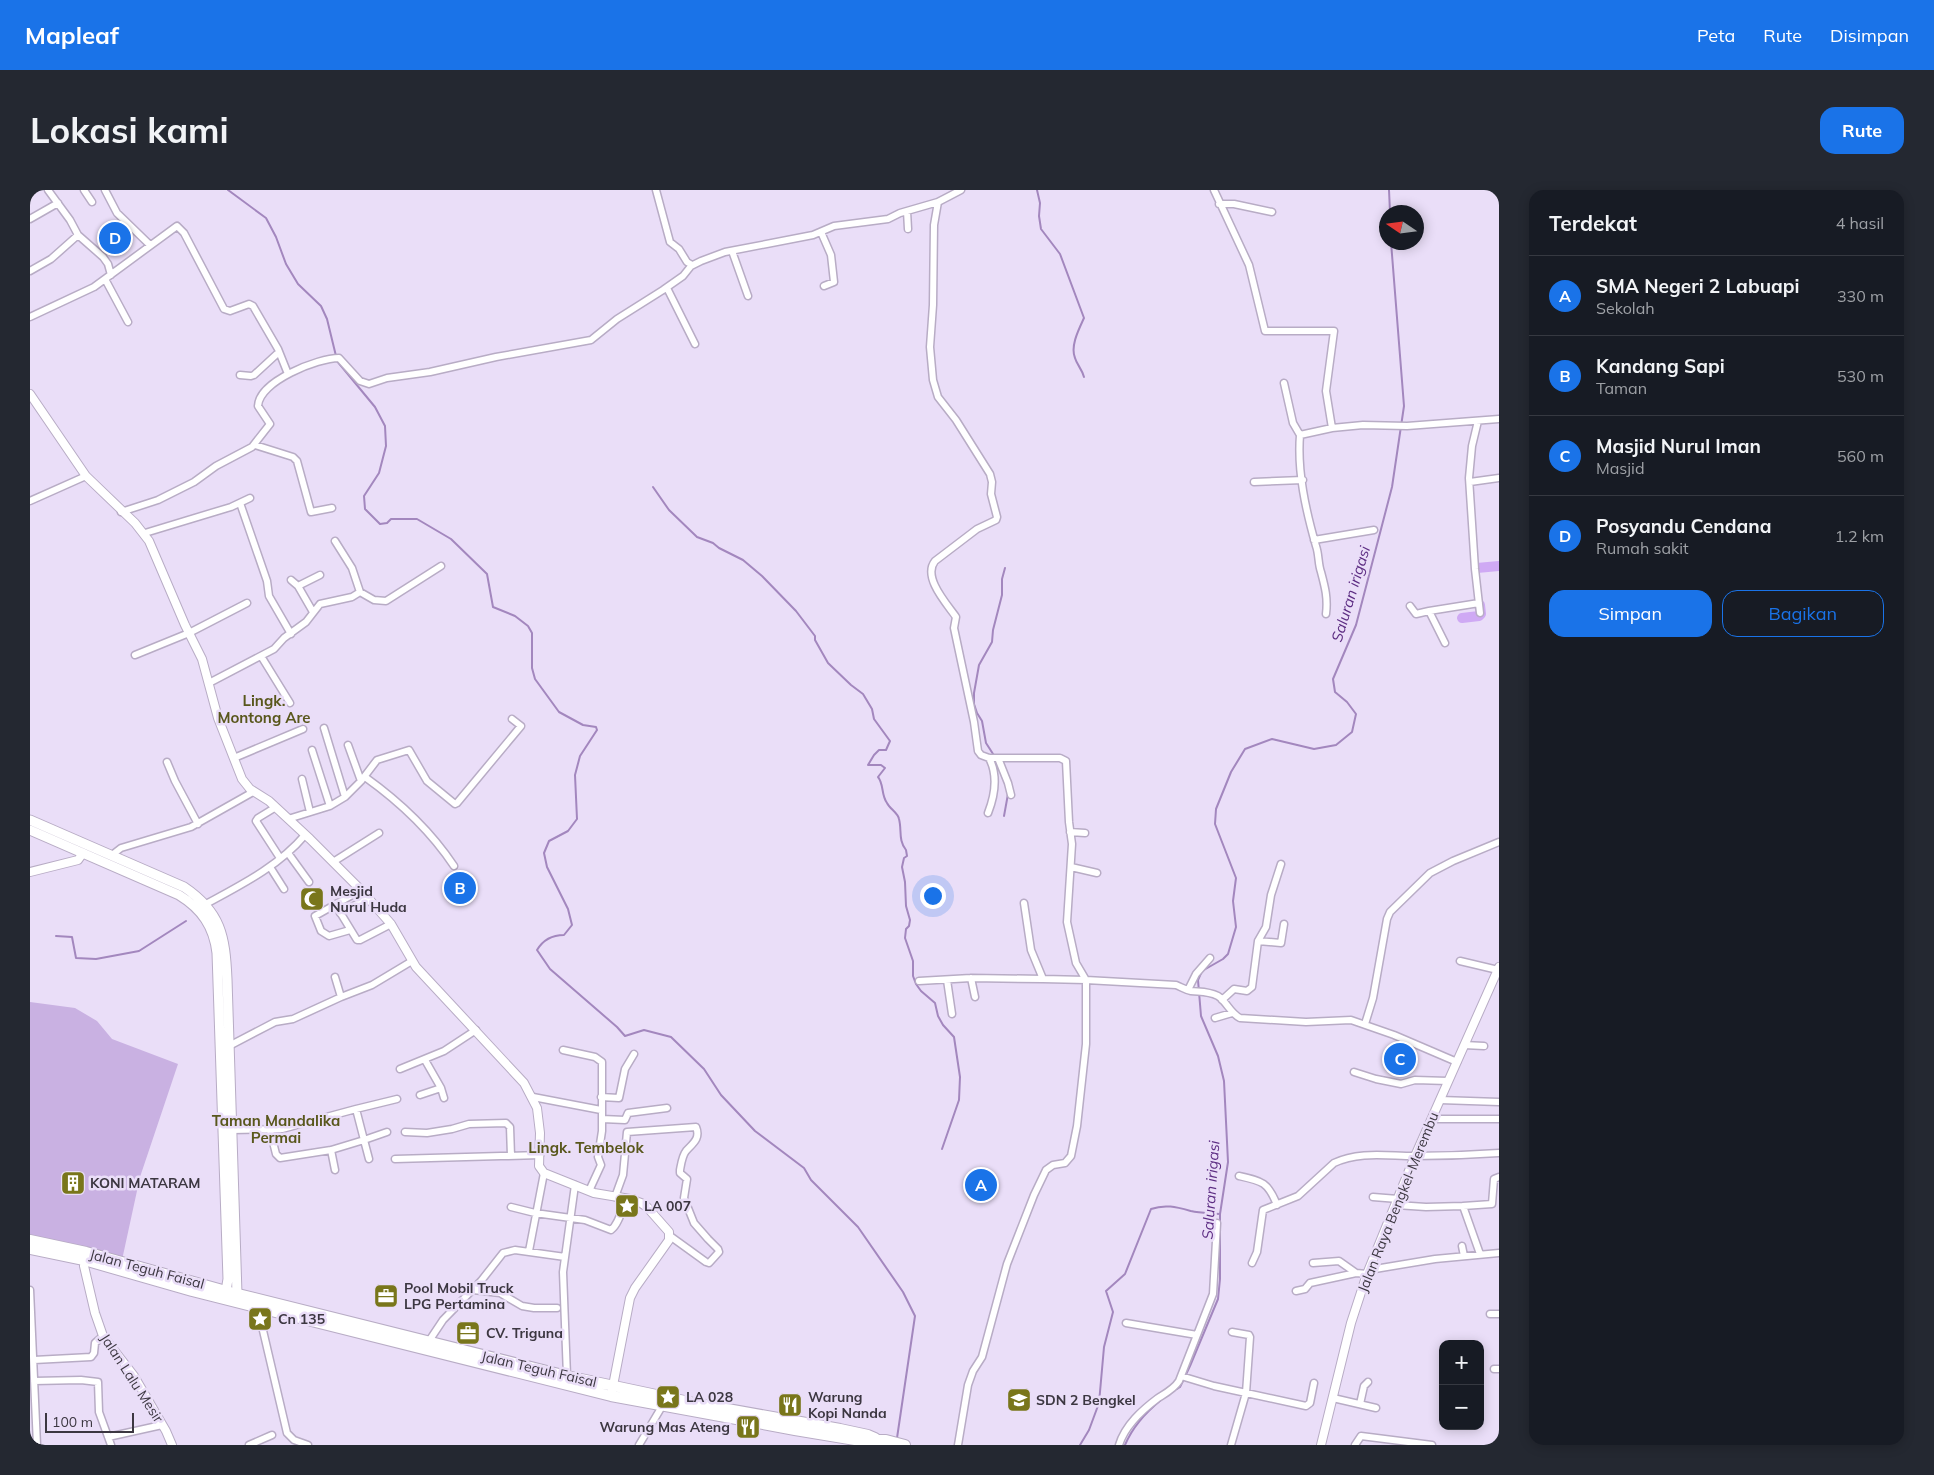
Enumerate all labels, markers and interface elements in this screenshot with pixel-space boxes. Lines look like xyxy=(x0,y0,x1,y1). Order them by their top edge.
text: Mapleaf xyxy=(25,20,119,50)
text: Peta xyxy=(1697,24,1735,47)
text: Rute xyxy=(1763,24,1802,47)
text: Disimpan xyxy=(1830,24,1909,47)
button: Rute xyxy=(1820,107,1904,154)
text: Lokasi kami xyxy=(30,108,229,152)
north arrow xyxy=(1379,205,1424,250)
text: Terdekat xyxy=(1549,210,1637,236)
text: 4 hasil xyxy=(1836,213,1884,233)
pin: D xyxy=(99,219,131,257)
text: SMA Negeri 2 Labuapi xyxy=(1596,274,1800,298)
text: A xyxy=(1559,286,1571,306)
text: 330 m xyxy=(1837,286,1884,306)
text: Sekolah xyxy=(1596,298,1655,318)
text: Kandang Sapi xyxy=(1596,354,1725,378)
text: B xyxy=(1559,366,1571,386)
text: 530 m xyxy=(1837,366,1884,386)
text: Taman xyxy=(1596,378,1647,398)
text: Masjid Nurul Iman xyxy=(1596,434,1761,458)
text: C xyxy=(1560,446,1570,466)
text: 560 m xyxy=(1837,446,1884,466)
text: Masjid xyxy=(1596,458,1644,478)
text: Posyandu Cendana xyxy=(1596,514,1771,538)
text: D xyxy=(1559,526,1571,546)
text: 1.2 km xyxy=(1835,526,1884,546)
text: Rumah sakit xyxy=(1596,538,1689,558)
water label: Saluran irigasi xyxy=(1327,543,1374,644)
button: Simpan xyxy=(1549,590,1712,637)
button: Bagikan xyxy=(1722,590,1884,637)
district label: Lingk. Montong Are xyxy=(217,691,311,727)
pin: B xyxy=(444,869,476,907)
place label: Mesjid Nurul Huda xyxy=(330,882,407,916)
your location xyxy=(920,883,946,909)
mosque icon: Mesjid Nurul Huda xyxy=(299,886,325,912)
pin: C xyxy=(1384,1040,1416,1078)
street label: Jalan Raya Bengkel-Merembu xyxy=(1354,1109,1442,1295)
district label: Taman Mandalika Permai xyxy=(212,1111,340,1147)
district label: Lingk. Tembelok xyxy=(528,1138,644,1157)
water label: Saluran irigasi xyxy=(1198,1139,1223,1240)
pin: A xyxy=(965,1166,997,1204)
building icon: KONI MATARAM xyxy=(60,1170,86,1196)
place label: KONI MATARAM xyxy=(90,1174,200,1192)
place icon: LA 007 xyxy=(614,1193,640,1219)
place label: LA 007 xyxy=(644,1197,691,1215)
street label: Jalan Teguh Faisal xyxy=(88,1245,206,1293)
place label: Pool Mobil Truck LPG Pertamina xyxy=(404,1279,514,1313)
office icon: Pool Mobil Truck LPG Pertamina xyxy=(373,1283,399,1309)
place icon: Cn 135 xyxy=(247,1306,273,1332)
place label: Cn 135 xyxy=(278,1310,325,1328)
office icon: CV. Triguna xyxy=(455,1320,481,1346)
place label: CV. Triguna xyxy=(486,1324,563,1342)
street label: Jalan Lalu Mesir xyxy=(96,1330,168,1427)
map controls xyxy=(1439,1340,1484,1430)
button: + xyxy=(1439,1340,1484,1385)
street label: Jalan Teguh Faisal xyxy=(479,1347,599,1391)
place icon: LA 028 xyxy=(655,1384,681,1410)
button: − xyxy=(1439,1385,1484,1430)
school or university icon: SDN 2 Bengkel xyxy=(1006,1387,1032,1413)
place label: LA 028 xyxy=(686,1388,733,1406)
place label: Warung Kopi Nanda xyxy=(808,1388,887,1422)
place label: SDN 2 Bengkel xyxy=(1036,1391,1136,1409)
restaurant icon: Warung Kopi Nanda xyxy=(777,1392,803,1418)
scale bar xyxy=(45,1410,134,1433)
text: 100 m xyxy=(52,1413,93,1431)
restaurant icon: Warung Mas Ateng xyxy=(735,1414,761,1440)
place label: Warung Mas Ateng xyxy=(600,1418,730,1436)

